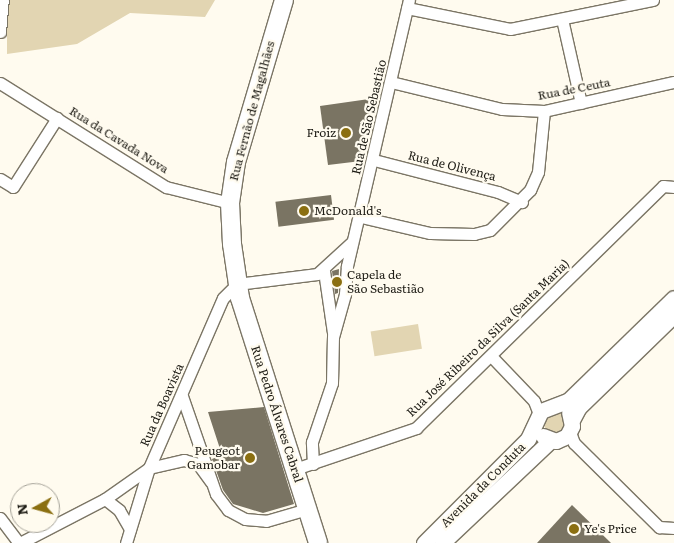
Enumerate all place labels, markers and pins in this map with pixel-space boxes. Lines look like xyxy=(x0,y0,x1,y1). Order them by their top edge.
place label: Froiz xyxy=(306,126,336,140)
marker: Froiz xyxy=(340,127,352,139)
place label: McDonald's xyxy=(314,204,381,218)
marker: McDonald's xyxy=(298,205,310,217)
place label: Capela de São Sebastião xyxy=(347,268,424,296)
marker: Capela de São Sebastião xyxy=(331,276,343,288)
place label: Peugeot Gamobar xyxy=(187,444,240,472)
marker: Peugeot Gamobar xyxy=(244,452,256,464)
place label: Ye's Price xyxy=(584,522,637,536)
marker: Ye's Price xyxy=(568,523,580,535)

